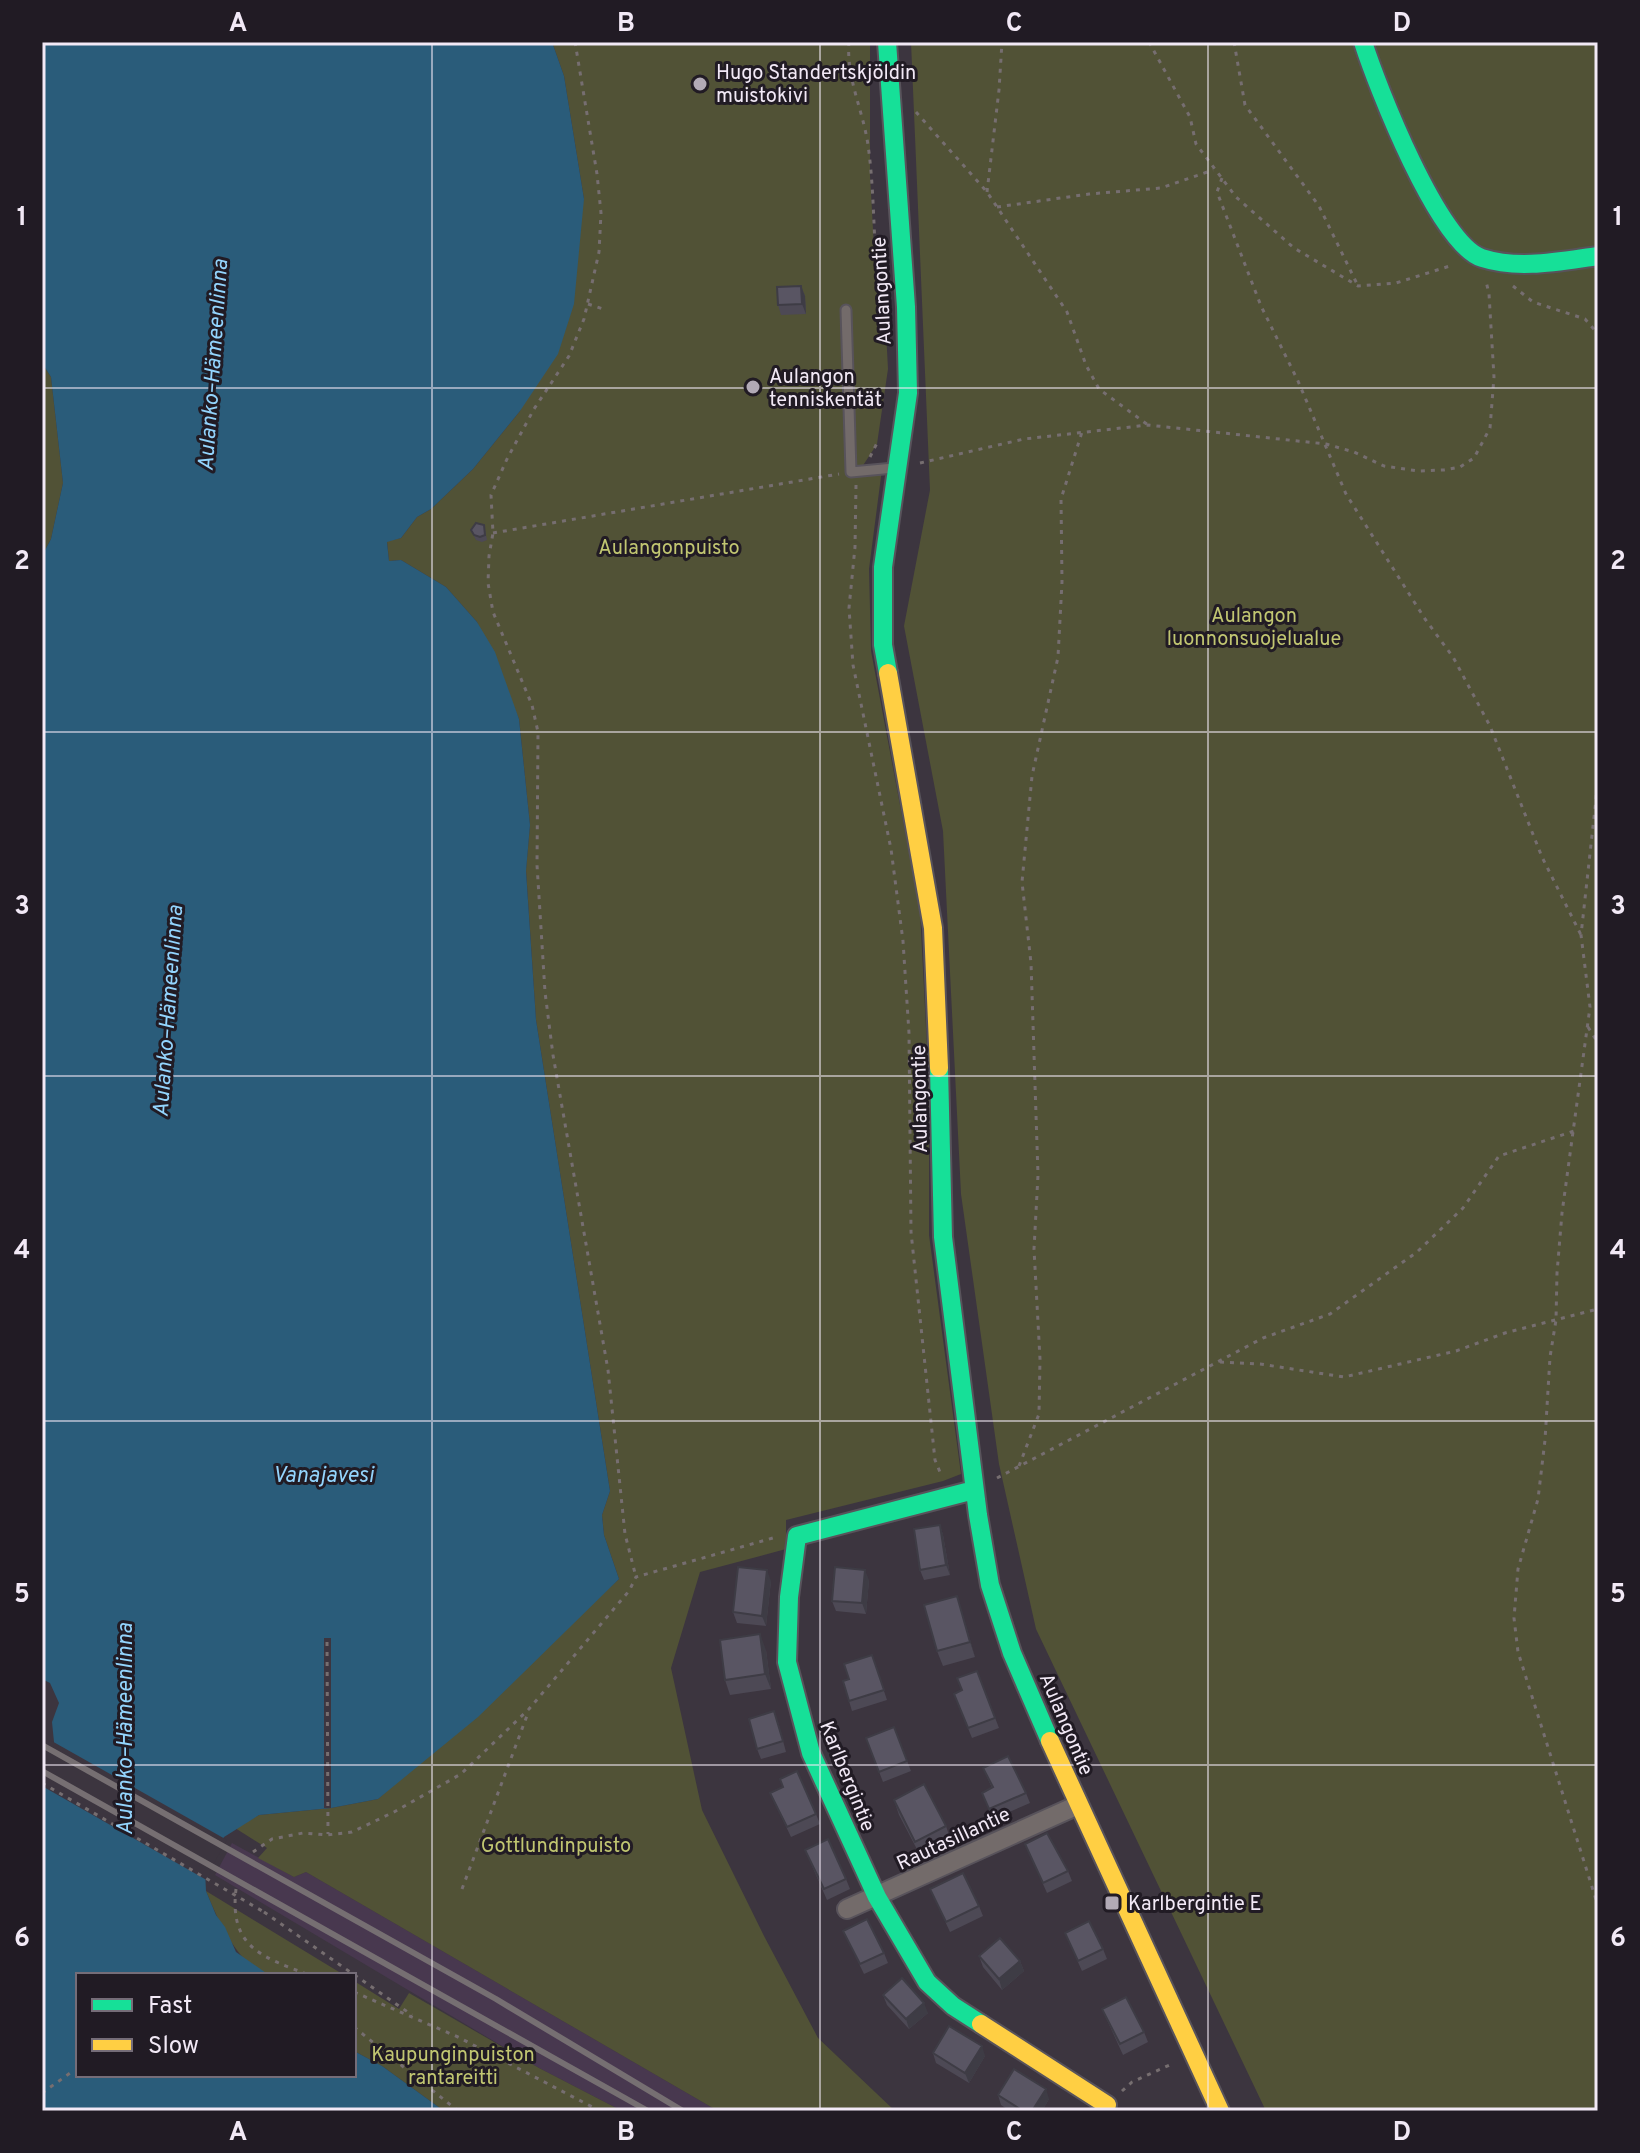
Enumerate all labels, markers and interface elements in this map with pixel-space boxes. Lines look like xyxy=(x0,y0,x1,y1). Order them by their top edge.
text: A xyxy=(229,8,247,41)
text: B xyxy=(617,8,635,41)
text: C xyxy=(1006,8,1022,41)
text: D xyxy=(1393,8,1411,41)
place label: Hugo Standertskjöldin muistokivi xyxy=(716,61,916,110)
marker: Hugo Standertskjöldin muistokivi xyxy=(691,75,709,93)
text: 1 xyxy=(17,202,27,235)
text: 1 xyxy=(1613,202,1623,235)
street label: Aulangontie xyxy=(867,236,899,346)
water label: Aulanko–Hämeenlinna xyxy=(194,258,235,472)
place label: Aulangon tenniskentät xyxy=(769,365,882,414)
marker: Aulangon tenniskentät xyxy=(744,378,762,396)
park label: Aulangonpuisto xyxy=(598,536,740,562)
text: 2 xyxy=(14,546,30,579)
text: 2 xyxy=(1610,546,1626,579)
park label: Aulangon luonnonsuojelualue xyxy=(1167,604,1341,653)
text: 3 xyxy=(14,891,30,924)
text: 3 xyxy=(1610,891,1626,924)
water label: Aulanko–Hämeenlinna xyxy=(149,904,190,1118)
street label: Aulangontie xyxy=(907,1044,935,1153)
text: 4 xyxy=(14,1235,30,1268)
text: 4 xyxy=(1610,1235,1626,1268)
water label: Vanajavesi xyxy=(272,1463,375,1490)
text: 5 xyxy=(14,1579,30,1612)
text: 5 xyxy=(1610,1579,1626,1612)
water label: Aulanko–Hämeenlinna xyxy=(113,1622,140,1835)
street label: Aulangontie xyxy=(1032,1670,1098,1780)
street label: Karlbergintie xyxy=(812,1718,880,1836)
street label: Rautasillantie xyxy=(893,1802,1015,1877)
park label: Gottlundinpuisto xyxy=(481,1834,631,1860)
place label: Karlbergintie E xyxy=(1128,1892,1261,1918)
marker: Karlbergintie E xyxy=(1103,1894,1121,1912)
text: 6 xyxy=(14,1923,30,1956)
text: 6 xyxy=(1610,1923,1626,1956)
legend xyxy=(76,1973,356,2077)
text: Fast xyxy=(148,1992,192,2022)
text: Slow xyxy=(148,2032,199,2062)
park label: Kaupunginpuiston rantareitti xyxy=(371,2043,535,2092)
text: A xyxy=(229,2117,247,2150)
text: B xyxy=(617,2117,635,2150)
text: C xyxy=(1006,2117,1022,2150)
text: D xyxy=(1393,2117,1411,2150)

